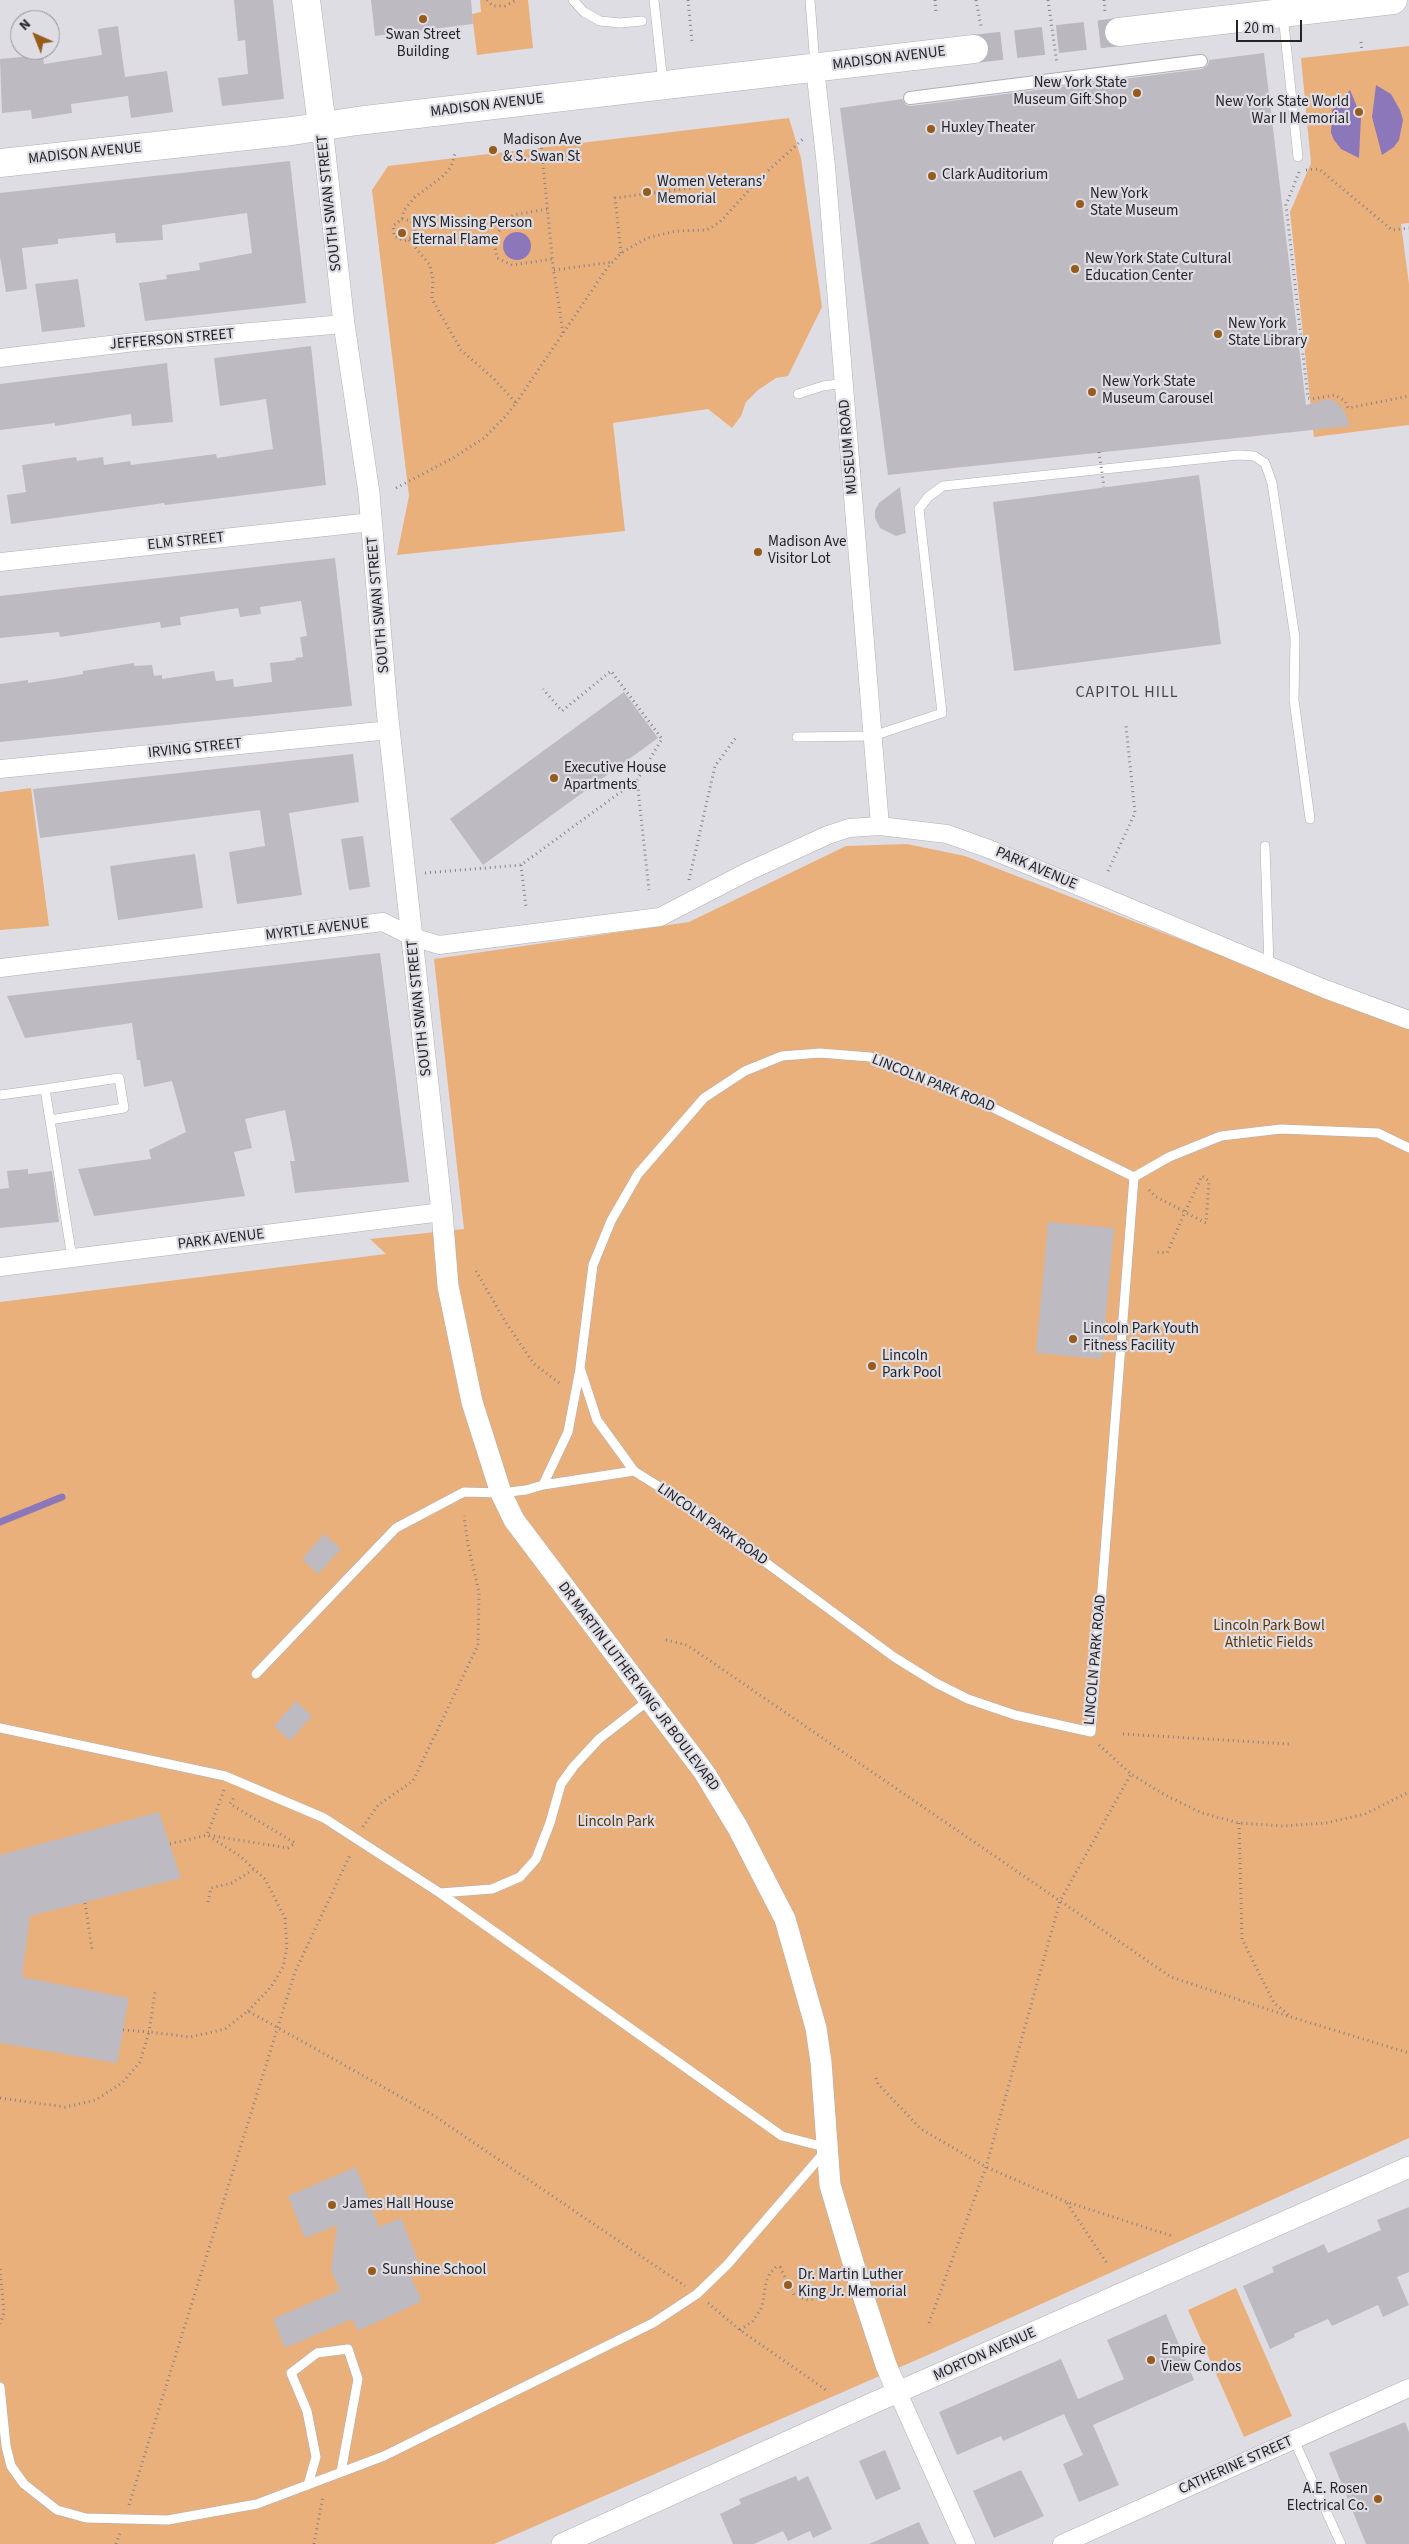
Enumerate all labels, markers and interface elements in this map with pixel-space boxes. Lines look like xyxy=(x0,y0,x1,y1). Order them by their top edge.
north arrow xyxy=(10,10,60,60)
scale bar xyxy=(1239,10,1305,42)
marker: Swan Street Building xyxy=(417,13,429,25)
text: N xyxy=(15,15,36,35)
text: 20 m xyxy=(1244,18,1274,39)
place label: Swan Street Building xyxy=(386,27,460,62)
street label: MADISON AVENUE xyxy=(831,43,947,75)
place label: New York State Museum Gift Shop xyxy=(1013,75,1127,110)
marker: New York State Museum Gift Shop xyxy=(1131,87,1143,99)
street label: MADISON AVENUE xyxy=(429,90,545,122)
place label: New York State World War II Memorial xyxy=(1215,94,1349,129)
marker: New York State World War II Memorial xyxy=(1353,106,1365,118)
place label: Huxley Theater xyxy=(941,120,1035,138)
marker: Huxley Theater xyxy=(925,123,937,135)
place label: Madison Ave & S. Swan St xyxy=(503,132,582,167)
street label: SOUTH SWAN STREET xyxy=(314,134,346,272)
street label: MADISON AVENUE xyxy=(27,139,143,169)
marker: Madison Ave & S. Swan St xyxy=(487,144,499,156)
place label: Clark Auditorium xyxy=(942,167,1048,185)
marker: Clark Auditorium xyxy=(926,170,938,182)
place label: Women Veterans' Memorial xyxy=(657,174,766,209)
marker: Women Veterans' Memorial xyxy=(641,186,653,198)
place label: New York State Museum xyxy=(1090,186,1178,221)
marker: New York State Museum xyxy=(1074,198,1086,210)
place label: NYS Missing Person Eternal Flame xyxy=(412,215,533,250)
marker: NYS Missing Person Eternal Flame xyxy=(396,227,408,239)
place label: New York State Cultural Education Center xyxy=(1085,251,1231,286)
marker: New York State Cultural Education Center xyxy=(1069,263,1081,275)
place label: New York State Library xyxy=(1228,316,1307,351)
street label: JEFFERSON STREET xyxy=(109,326,235,354)
marker: New York State Library xyxy=(1212,328,1224,340)
place label: New York State Museum Carousel xyxy=(1102,374,1213,409)
marker: New York State Museum Carousel xyxy=(1086,386,1098,398)
street label: MUSEUM ROAD xyxy=(836,399,862,495)
street label: ELM STREET xyxy=(147,529,225,555)
place label: Madison Ave Visitor Lot xyxy=(768,534,847,569)
street label: SOUTH SWAN STREET xyxy=(364,536,394,674)
marker: Madison Ave Visitor Lot xyxy=(752,546,764,558)
district label: CAPITOL HILL xyxy=(1074,683,1180,703)
street label: IRVING STREET xyxy=(147,735,243,763)
place label: Executive House Apartments xyxy=(564,760,666,795)
marker: Executive House Apartments xyxy=(548,772,560,784)
street label: PARK AVENUE xyxy=(992,844,1080,894)
street label: MYRTLE AVENUE xyxy=(265,915,369,945)
street label: SOUTH SWAN STREET xyxy=(404,939,436,1077)
street label: LINCOLN PARK ROAD xyxy=(869,1051,997,1117)
street label: PARK AVENUE xyxy=(177,1226,265,1254)
place label: Lincoln Park Youth Fitness Facility xyxy=(1083,1321,1199,1356)
marker: Lincoln Park Youth Fitness Facility xyxy=(1067,1333,1079,1345)
place label: Lincoln Park Pool xyxy=(882,1348,941,1383)
marker: Lincoln Park Pool xyxy=(866,1360,878,1372)
street label: LINCOLN PARK ROAD xyxy=(653,1480,771,1570)
street label: DR MARTIN LUTHER KING JR BOULEVARD xyxy=(553,1579,723,1795)
street label: LINCOLN PARK ROAD xyxy=(1081,1594,1111,1726)
park label: Lincoln Park Bowl Athletic Fields xyxy=(1213,1618,1325,1653)
park label: Lincoln Park xyxy=(578,1814,654,1832)
place label: James Hall House xyxy=(342,2196,454,2214)
marker: James Hall House xyxy=(326,2199,338,2211)
place label: Sunshine School xyxy=(382,2262,486,2280)
marker: Sunshine School xyxy=(366,2265,378,2277)
place label: Dr. Martin Luther King Jr. Memorial xyxy=(798,2267,907,2302)
marker: Dr. Martin Luther King Jr. Memorial xyxy=(782,2279,794,2291)
street label: MORTON AVENUE xyxy=(931,2324,1039,2386)
place label: Empire View Condos xyxy=(1161,2342,1241,2377)
marker: Empire View Condos xyxy=(1145,2354,1157,2366)
street label: CATHERINE STREET xyxy=(1176,2433,1296,2499)
place label: A.E. Rosen Electrical Co. xyxy=(1287,2481,1368,2516)
marker: A.E. Rosen Electrical Co. xyxy=(1372,2493,1384,2505)

